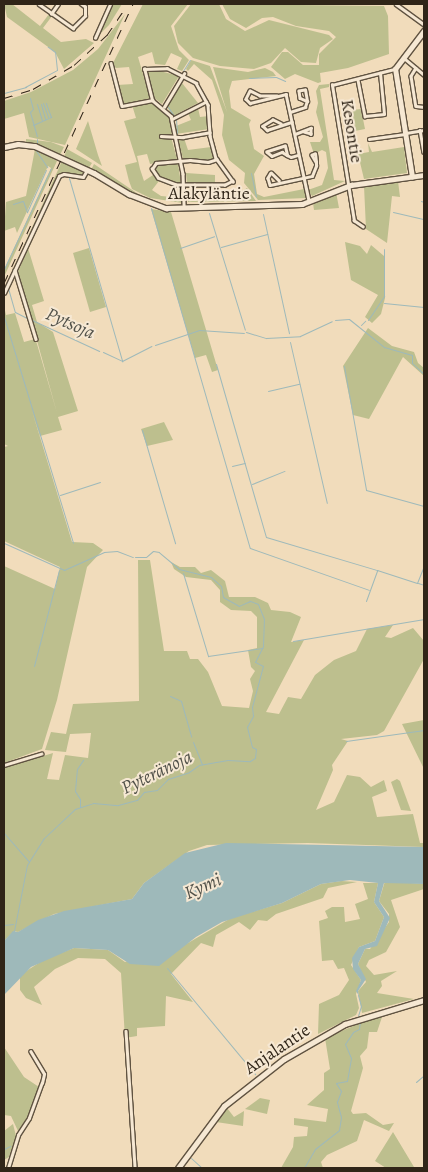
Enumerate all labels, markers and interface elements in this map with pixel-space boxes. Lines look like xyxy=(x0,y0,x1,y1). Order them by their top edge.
street label: Kesontie xyxy=(336,98,368,164)
street label: Alakyläntie xyxy=(168,182,250,204)
water label: Pytsoja xyxy=(42,303,98,345)
water label: Pyteränoja xyxy=(118,746,196,800)
water label: Kymi xyxy=(181,869,225,905)
street label: Anjalantie xyxy=(240,1019,314,1079)

